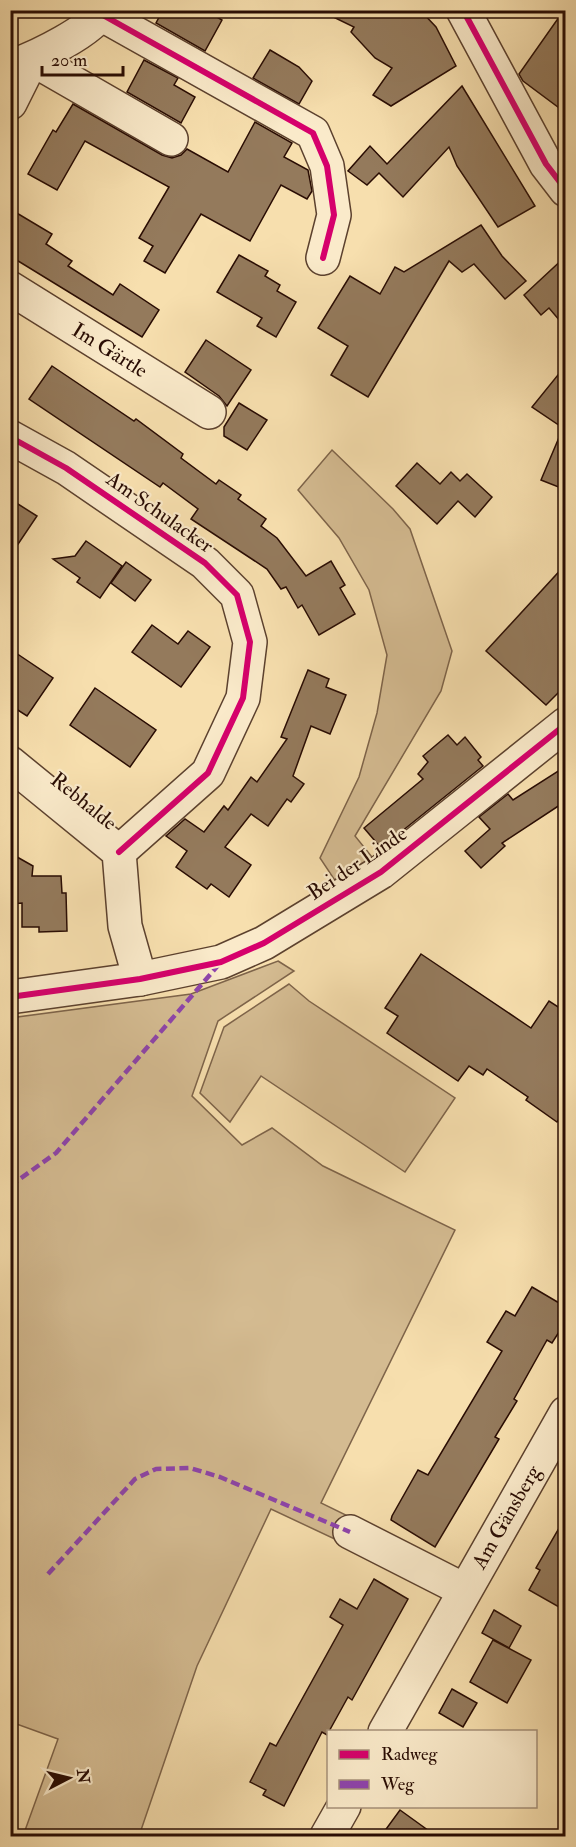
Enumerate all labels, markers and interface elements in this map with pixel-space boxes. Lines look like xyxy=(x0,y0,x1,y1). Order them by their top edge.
scale bar xyxy=(42,39,123,77)
text: 20 m xyxy=(51,49,87,72)
street label: Im Gärtle xyxy=(67,317,153,384)
street label: Am Schulacker xyxy=(100,465,219,559)
street label: Rebhalde xyxy=(45,766,123,837)
street label: Bei der Linde xyxy=(302,820,413,907)
street label: Am Gänsberg xyxy=(465,1460,547,1575)
legend xyxy=(327,1730,537,1808)
text: Radweg xyxy=(381,1743,439,1766)
north arrow xyxy=(39,1748,99,1808)
text: N xyxy=(72,1767,94,1785)
text: Weg xyxy=(380,1773,415,1796)

